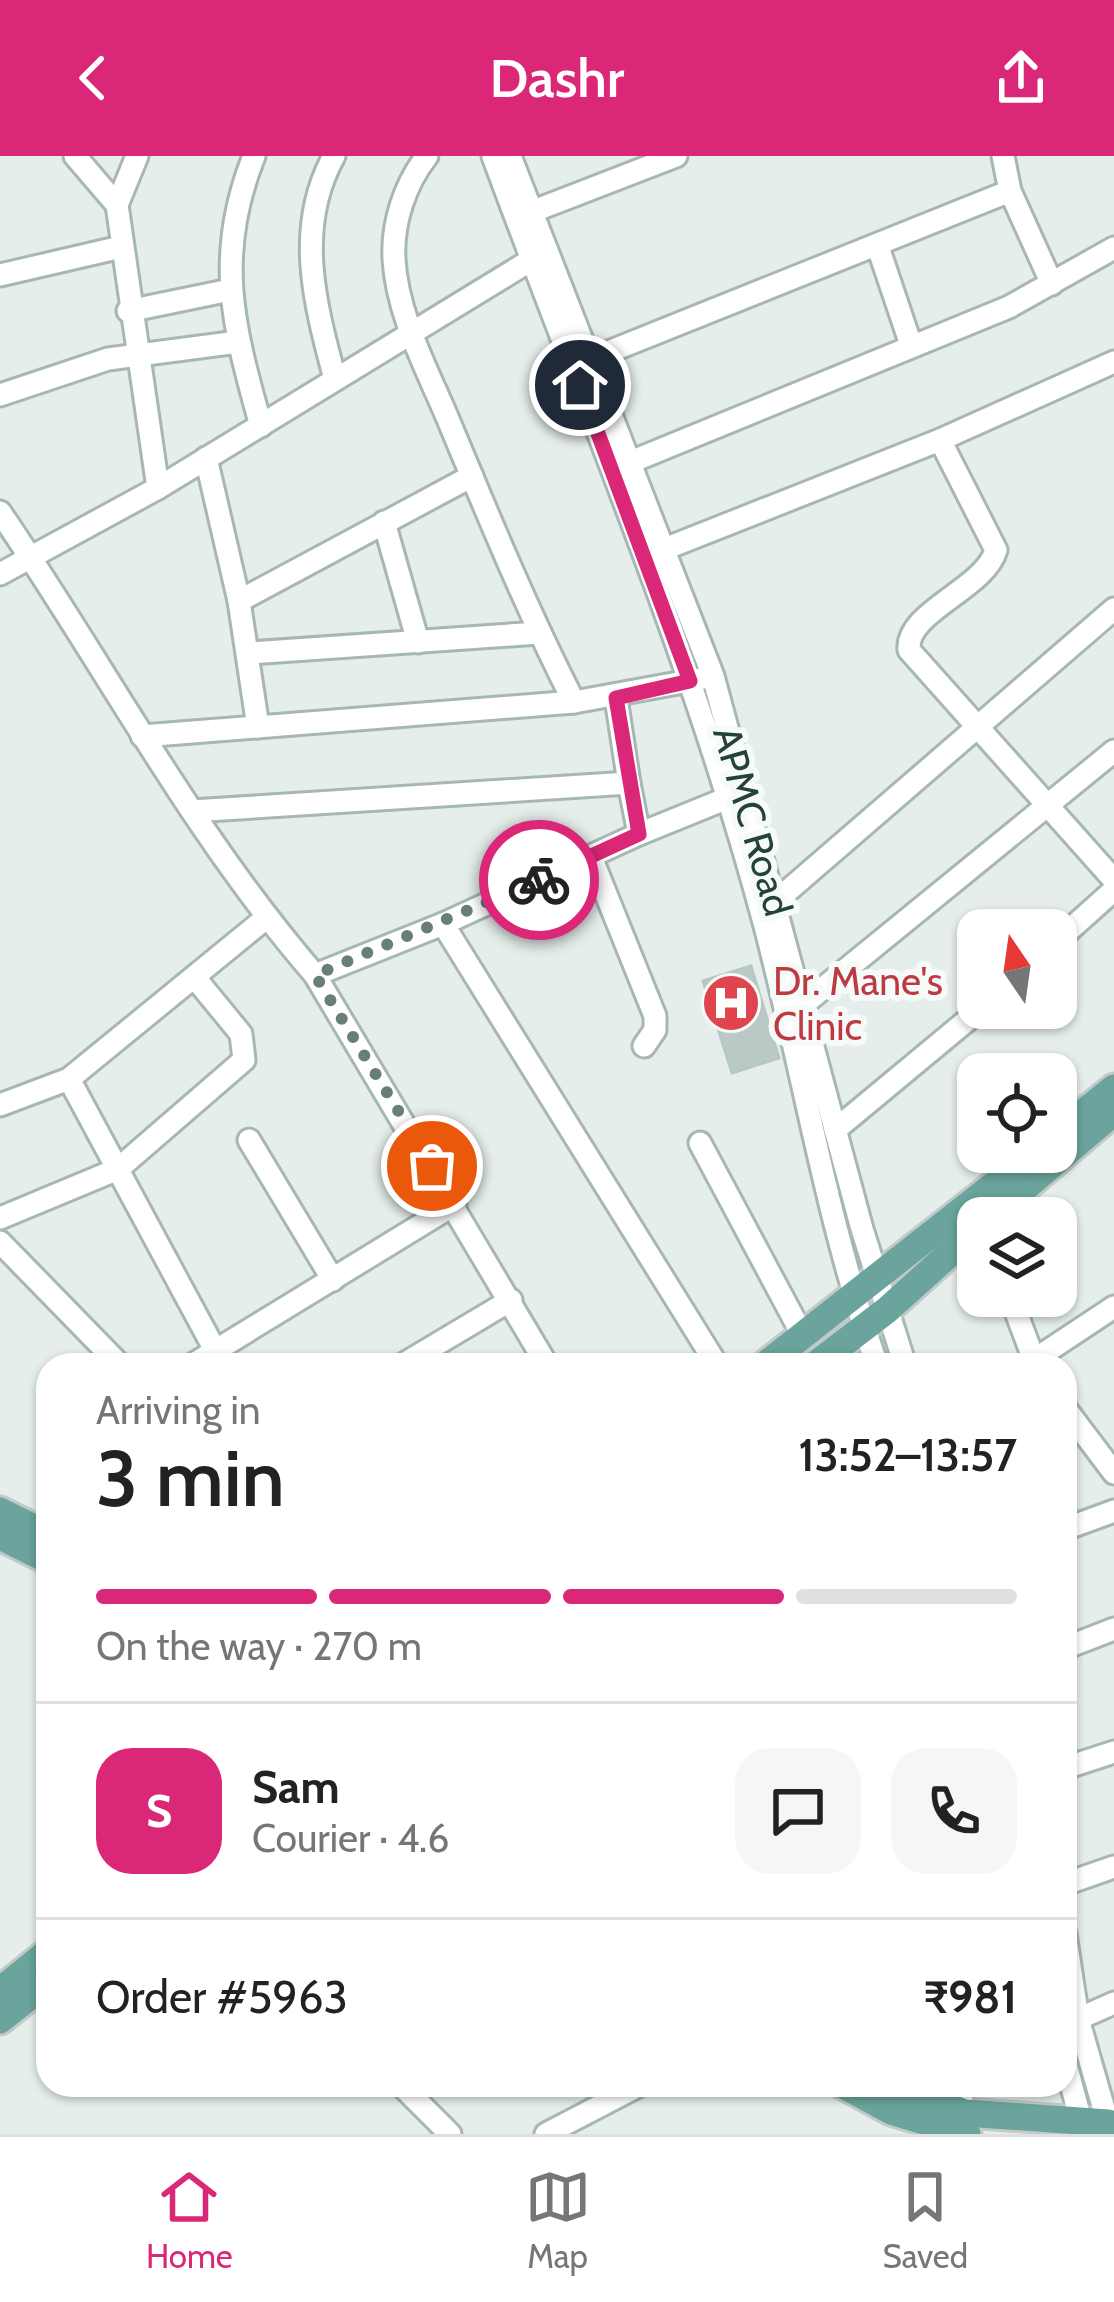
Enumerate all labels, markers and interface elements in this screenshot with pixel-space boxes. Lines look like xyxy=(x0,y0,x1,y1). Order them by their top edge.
icon: back xyxy=(60,45,126,111)
text: Dashr xyxy=(490,45,624,111)
icon: share xyxy=(988,45,1054,111)
pin xyxy=(529,334,631,436)
icon: home xyxy=(547,352,613,418)
street label: APMC Road xyxy=(703,721,803,921)
courier xyxy=(479,820,599,940)
icon: bike xyxy=(506,847,572,913)
north arrow xyxy=(957,909,1077,1029)
map controls xyxy=(957,909,1077,1317)
place label: Dr. Mane's Clinic xyxy=(773,957,943,1050)
hospital icon: Dr. Mane's Clinic xyxy=(700,972,762,1034)
button: locate xyxy=(957,1053,1077,1173)
pin xyxy=(381,1115,483,1217)
icon: bag xyxy=(399,1133,465,1199)
button: layers xyxy=(957,1197,1077,1317)
text: Arriving in xyxy=(96,1386,260,1434)
text: 13:52–13:57 xyxy=(799,1428,1017,1482)
text: 3 min xyxy=(96,1431,285,1526)
text: On the way · 270 m xyxy=(96,1622,422,1670)
button: chat xyxy=(735,1748,861,1874)
button: phone xyxy=(891,1748,1017,1874)
text: Sam xyxy=(252,1760,340,1814)
text: S xyxy=(146,1784,172,1838)
text: Courier · 4.6 xyxy=(252,1814,449,1862)
text: Order #5963 xyxy=(96,1970,348,2024)
text: ₹981 xyxy=(923,1970,1017,2024)
tab: Home xyxy=(146,2164,233,2276)
tab: Map xyxy=(525,2164,591,2276)
tab: Saved xyxy=(882,2164,968,2276)

